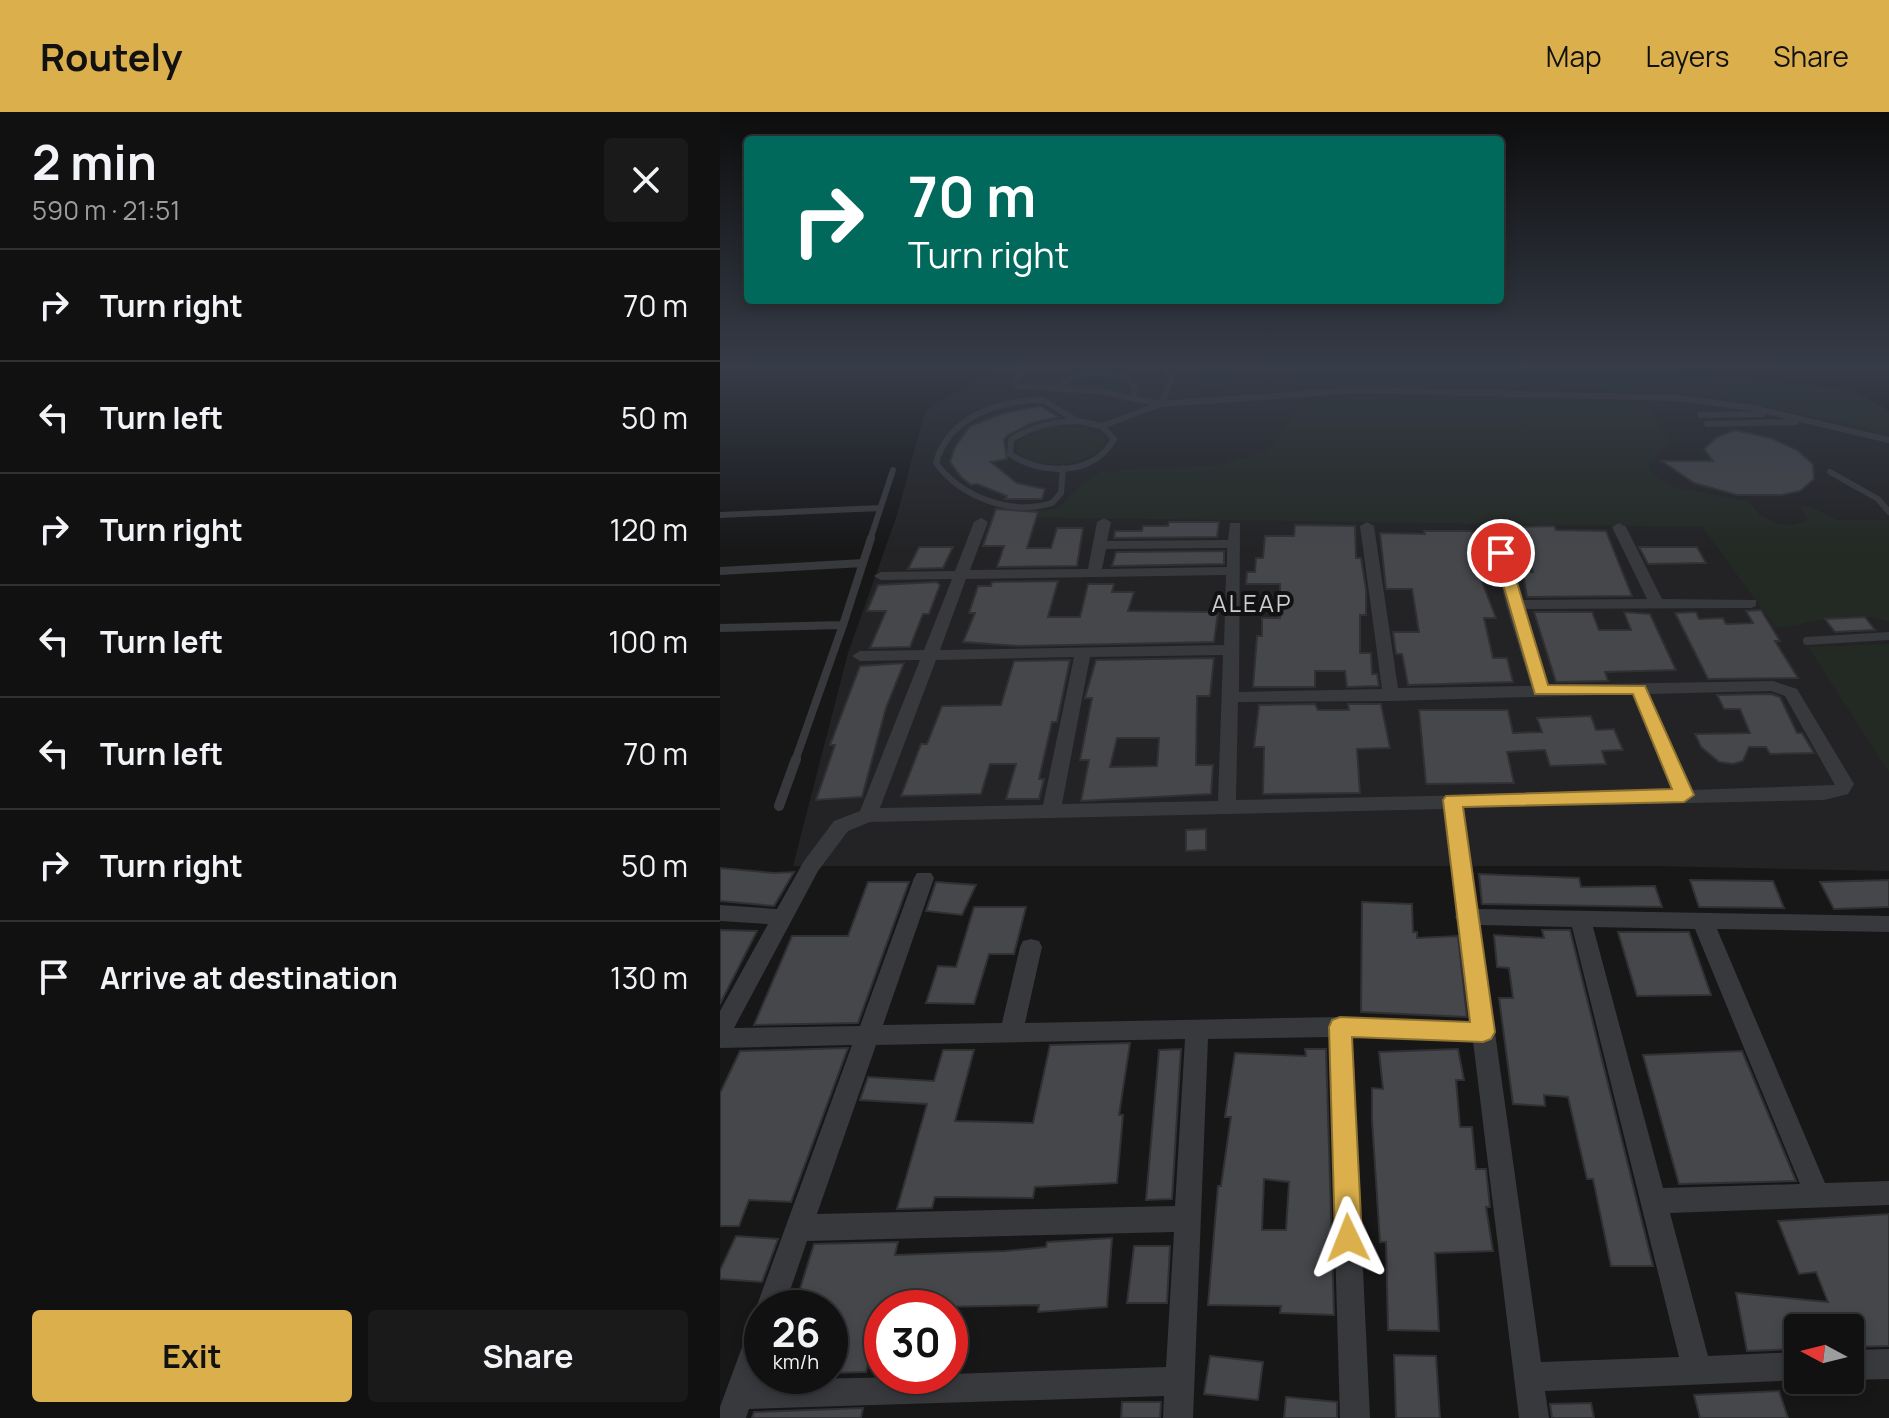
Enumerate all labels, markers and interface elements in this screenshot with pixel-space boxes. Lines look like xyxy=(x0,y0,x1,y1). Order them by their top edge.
text: Routely xyxy=(40,30,183,82)
text: Map xyxy=(1546,37,1602,75)
text: Layers xyxy=(1646,37,1729,75)
text: Share xyxy=(1773,37,1849,75)
text: 2 min xyxy=(32,129,157,194)
button: close xyxy=(604,138,688,222)
text: 70 m xyxy=(908,157,1036,234)
icon: right xyxy=(776,168,880,272)
text: 590 m · 21:51 xyxy=(32,192,180,228)
text: Turn right xyxy=(908,230,1069,279)
icon: right xyxy=(32,283,76,327)
text: Turn right xyxy=(100,285,243,326)
text: 70 m xyxy=(623,285,688,326)
icon: left xyxy=(32,395,76,439)
text: Turn left xyxy=(100,397,223,438)
text: 50 m xyxy=(621,397,688,438)
icon: right xyxy=(32,507,76,551)
text: Turn right xyxy=(100,509,243,550)
text: 120 m xyxy=(609,509,688,550)
pin xyxy=(1467,519,1535,587)
icon: arrive xyxy=(1479,531,1523,575)
district label: ALEAP xyxy=(1212,586,1292,619)
icon: left xyxy=(32,619,76,663)
text: Turn left xyxy=(100,621,223,662)
text: 100 m xyxy=(608,621,688,662)
icon: left xyxy=(32,731,76,775)
text: Turn left xyxy=(100,733,223,774)
text: 70 m xyxy=(623,733,688,774)
icon: right xyxy=(32,843,76,887)
text: Turn right xyxy=(100,845,243,886)
text: 50 m xyxy=(621,845,688,886)
icon: arrive xyxy=(32,955,76,999)
text: Arrive at destination xyxy=(100,957,398,998)
text: 130 m xyxy=(610,957,688,998)
position arrow xyxy=(1306,1196,1390,1280)
speed limit sign: 30 xyxy=(864,1290,968,1394)
text: 26 xyxy=(772,1304,820,1359)
button: Exit xyxy=(32,1310,352,1402)
button: Share xyxy=(368,1310,688,1402)
north arrow xyxy=(1784,1314,1864,1394)
map controls xyxy=(1784,1314,1864,1394)
text: km/h xyxy=(773,1348,819,1375)

